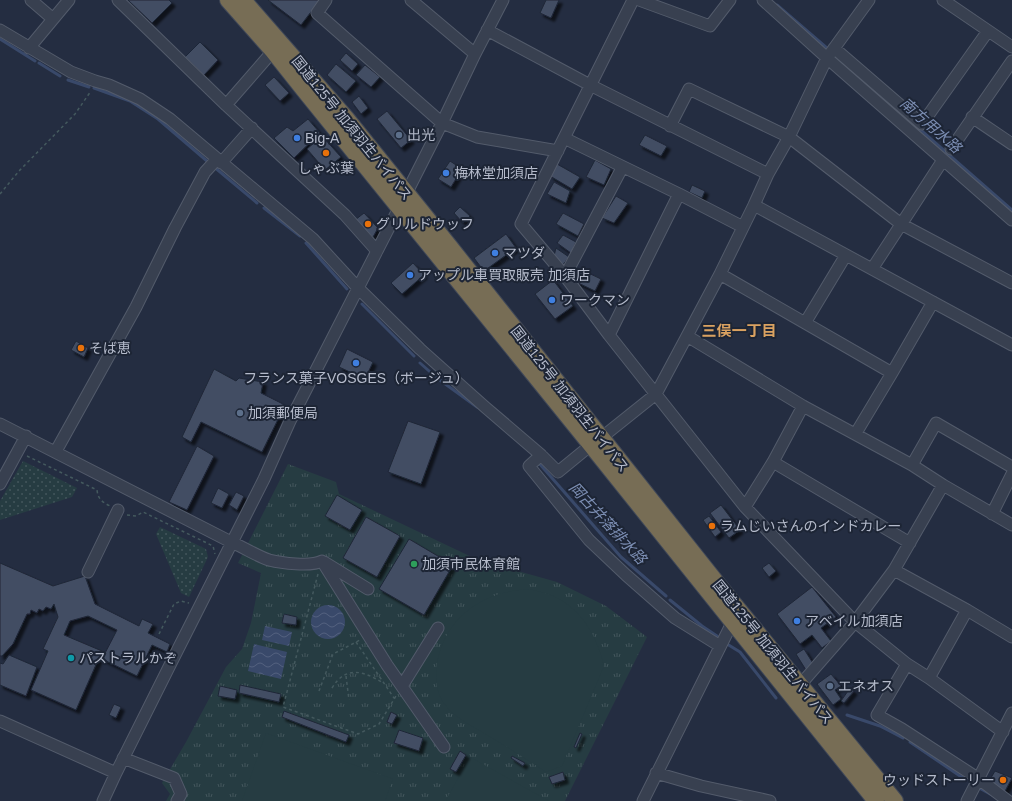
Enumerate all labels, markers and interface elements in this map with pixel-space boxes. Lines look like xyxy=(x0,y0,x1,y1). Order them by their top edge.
street label: 国道125号 加須羽生バイパス xyxy=(289,53,415,203)
water label: 南方用水路 xyxy=(897,94,966,157)
place label: 出光 xyxy=(407,127,435,143)
place label: Big-A xyxy=(305,130,340,146)
marker: 出光 xyxy=(394,130,404,140)
marker: Big-A xyxy=(292,133,302,143)
marker: しゃぶ葉 xyxy=(321,148,331,158)
place label: しゃぶ葉 xyxy=(298,160,354,176)
place label: 梅林堂加須店 xyxy=(454,165,538,181)
marker: 梅林堂加須店 xyxy=(441,168,451,178)
place label: グリルドウッフ xyxy=(376,216,474,232)
marker: グリルドウッフ xyxy=(363,219,373,229)
place label: マツダ xyxy=(503,245,545,261)
marker: マツダ xyxy=(490,248,500,258)
place label: アップル車買取販売 加須店 xyxy=(418,267,590,283)
marker: アップル車買取販売 加須店 xyxy=(405,270,415,280)
place label: ワークマン xyxy=(560,292,630,308)
marker: ワークマン xyxy=(547,295,557,305)
district label: 三俣一丁目 xyxy=(701,322,777,339)
street label: 国道125号 加須羽生バイパス xyxy=(508,323,632,475)
place label: そば恵 xyxy=(89,340,131,356)
marker: そば恵 xyxy=(76,343,86,353)
marker: フランス菓子VOSGES（ボージュ） xyxy=(351,358,361,368)
place label: フランス菓子VOSGES（ボージュ） xyxy=(243,370,469,386)
place label: 加須郵便局 xyxy=(248,405,318,421)
marker: 加須郵便局 xyxy=(235,408,245,418)
water label: 岡古井落排水路 xyxy=(566,479,651,569)
place label: ラムじいさんのインドカレー xyxy=(720,518,902,534)
marker: ラムじいさんのインドカレー xyxy=(707,521,717,531)
place label: 加須市民体育館 xyxy=(422,556,520,572)
marker: 加須市民体育館 xyxy=(409,559,419,569)
street label: 国道125号 加須羽生バイパス xyxy=(710,577,836,727)
place label: アベイル加須店 xyxy=(805,613,903,629)
marker: アベイル加須店 xyxy=(792,616,802,626)
place label: パストラルかぞ xyxy=(79,650,177,666)
marker: パストラルかぞ xyxy=(66,653,76,663)
place label: エネオス xyxy=(838,678,894,694)
marker: エネオス xyxy=(825,681,835,691)
place label: ウッドストーリー xyxy=(883,772,995,788)
marker: ウッドストーリー xyxy=(998,775,1008,785)

